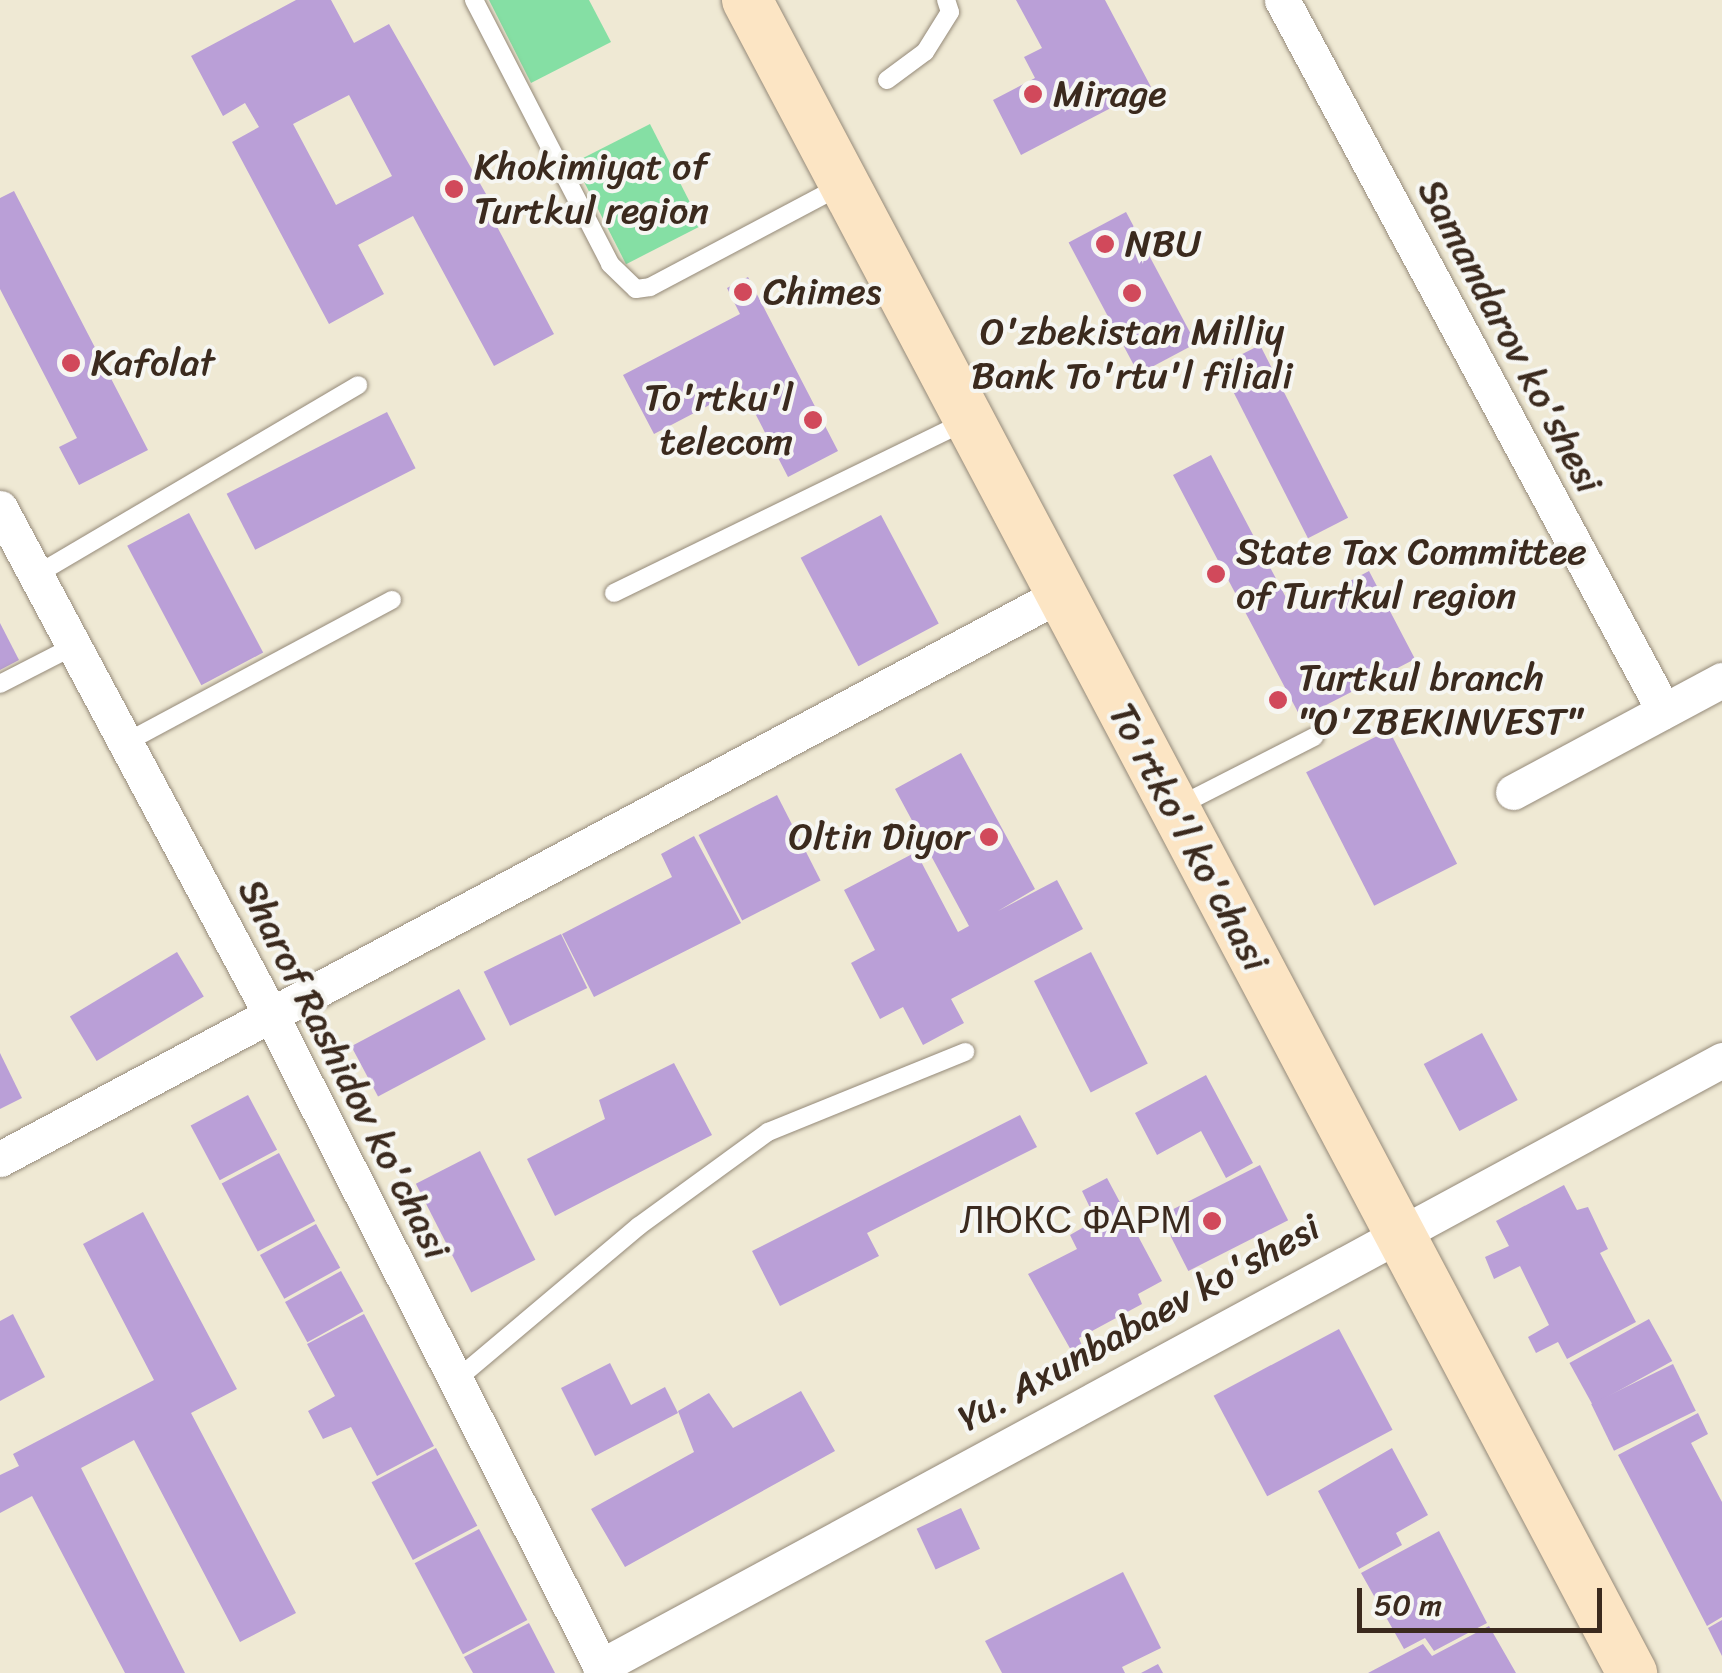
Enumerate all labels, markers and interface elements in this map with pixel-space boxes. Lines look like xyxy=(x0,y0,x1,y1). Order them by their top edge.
place label: Mirage xyxy=(1053,71,1167,117)
marker: Mirage xyxy=(1022,83,1044,105)
place label: Khokimiyat of Turtkul region xyxy=(474,144,710,233)
street label: Samandarov ko'shesi xyxy=(1407,170,1613,502)
marker: Khokimiyat of Turtkul region xyxy=(443,178,465,200)
place label: NBU xyxy=(1125,221,1201,267)
marker: NBU xyxy=(1094,233,1116,255)
place label: Chimes xyxy=(763,269,881,315)
marker: Chimes xyxy=(732,281,754,303)
marker: O'zbekistan Milliy Bank To'rtu'l filiali xyxy=(1121,282,1143,304)
place label: O'zbekistan Milliy Bank To'rtu'l filiali xyxy=(971,309,1293,398)
place label: Kafolat xyxy=(91,340,215,386)
marker: Kafolat xyxy=(60,352,82,374)
place label: To'rtku'l telecom xyxy=(644,375,793,464)
marker: To'rtku'l telecom xyxy=(802,409,824,431)
place label: State Tax Committee of Turtkul region xyxy=(1236,529,1589,618)
marker: State Tax Committee of Turtkul region xyxy=(1205,563,1227,585)
place label: Turtkul branch "O'ZBEKINVEST" xyxy=(1298,655,1582,744)
marker: Turtkul branch "O'ZBEKINVEST" xyxy=(1267,689,1289,711)
street label: To'rtko'l ko'chasi xyxy=(1099,695,1279,979)
place label: Oltin Diyor xyxy=(788,814,969,860)
marker: Oltin Diyor xyxy=(978,826,1000,848)
street label: Sharof Rashidov ko'chasi xyxy=(228,871,460,1267)
place label: ЛЮКС ФАРМ xyxy=(960,1198,1192,1244)
street label: Yu. Axunbabaev ko'shesi xyxy=(949,1204,1329,1442)
marker: ЛЮКС ФАРМ xyxy=(1201,1210,1223,1232)
scale bar xyxy=(1362,1568,1607,1630)
text: 50 m xyxy=(1374,1578,1442,1632)

